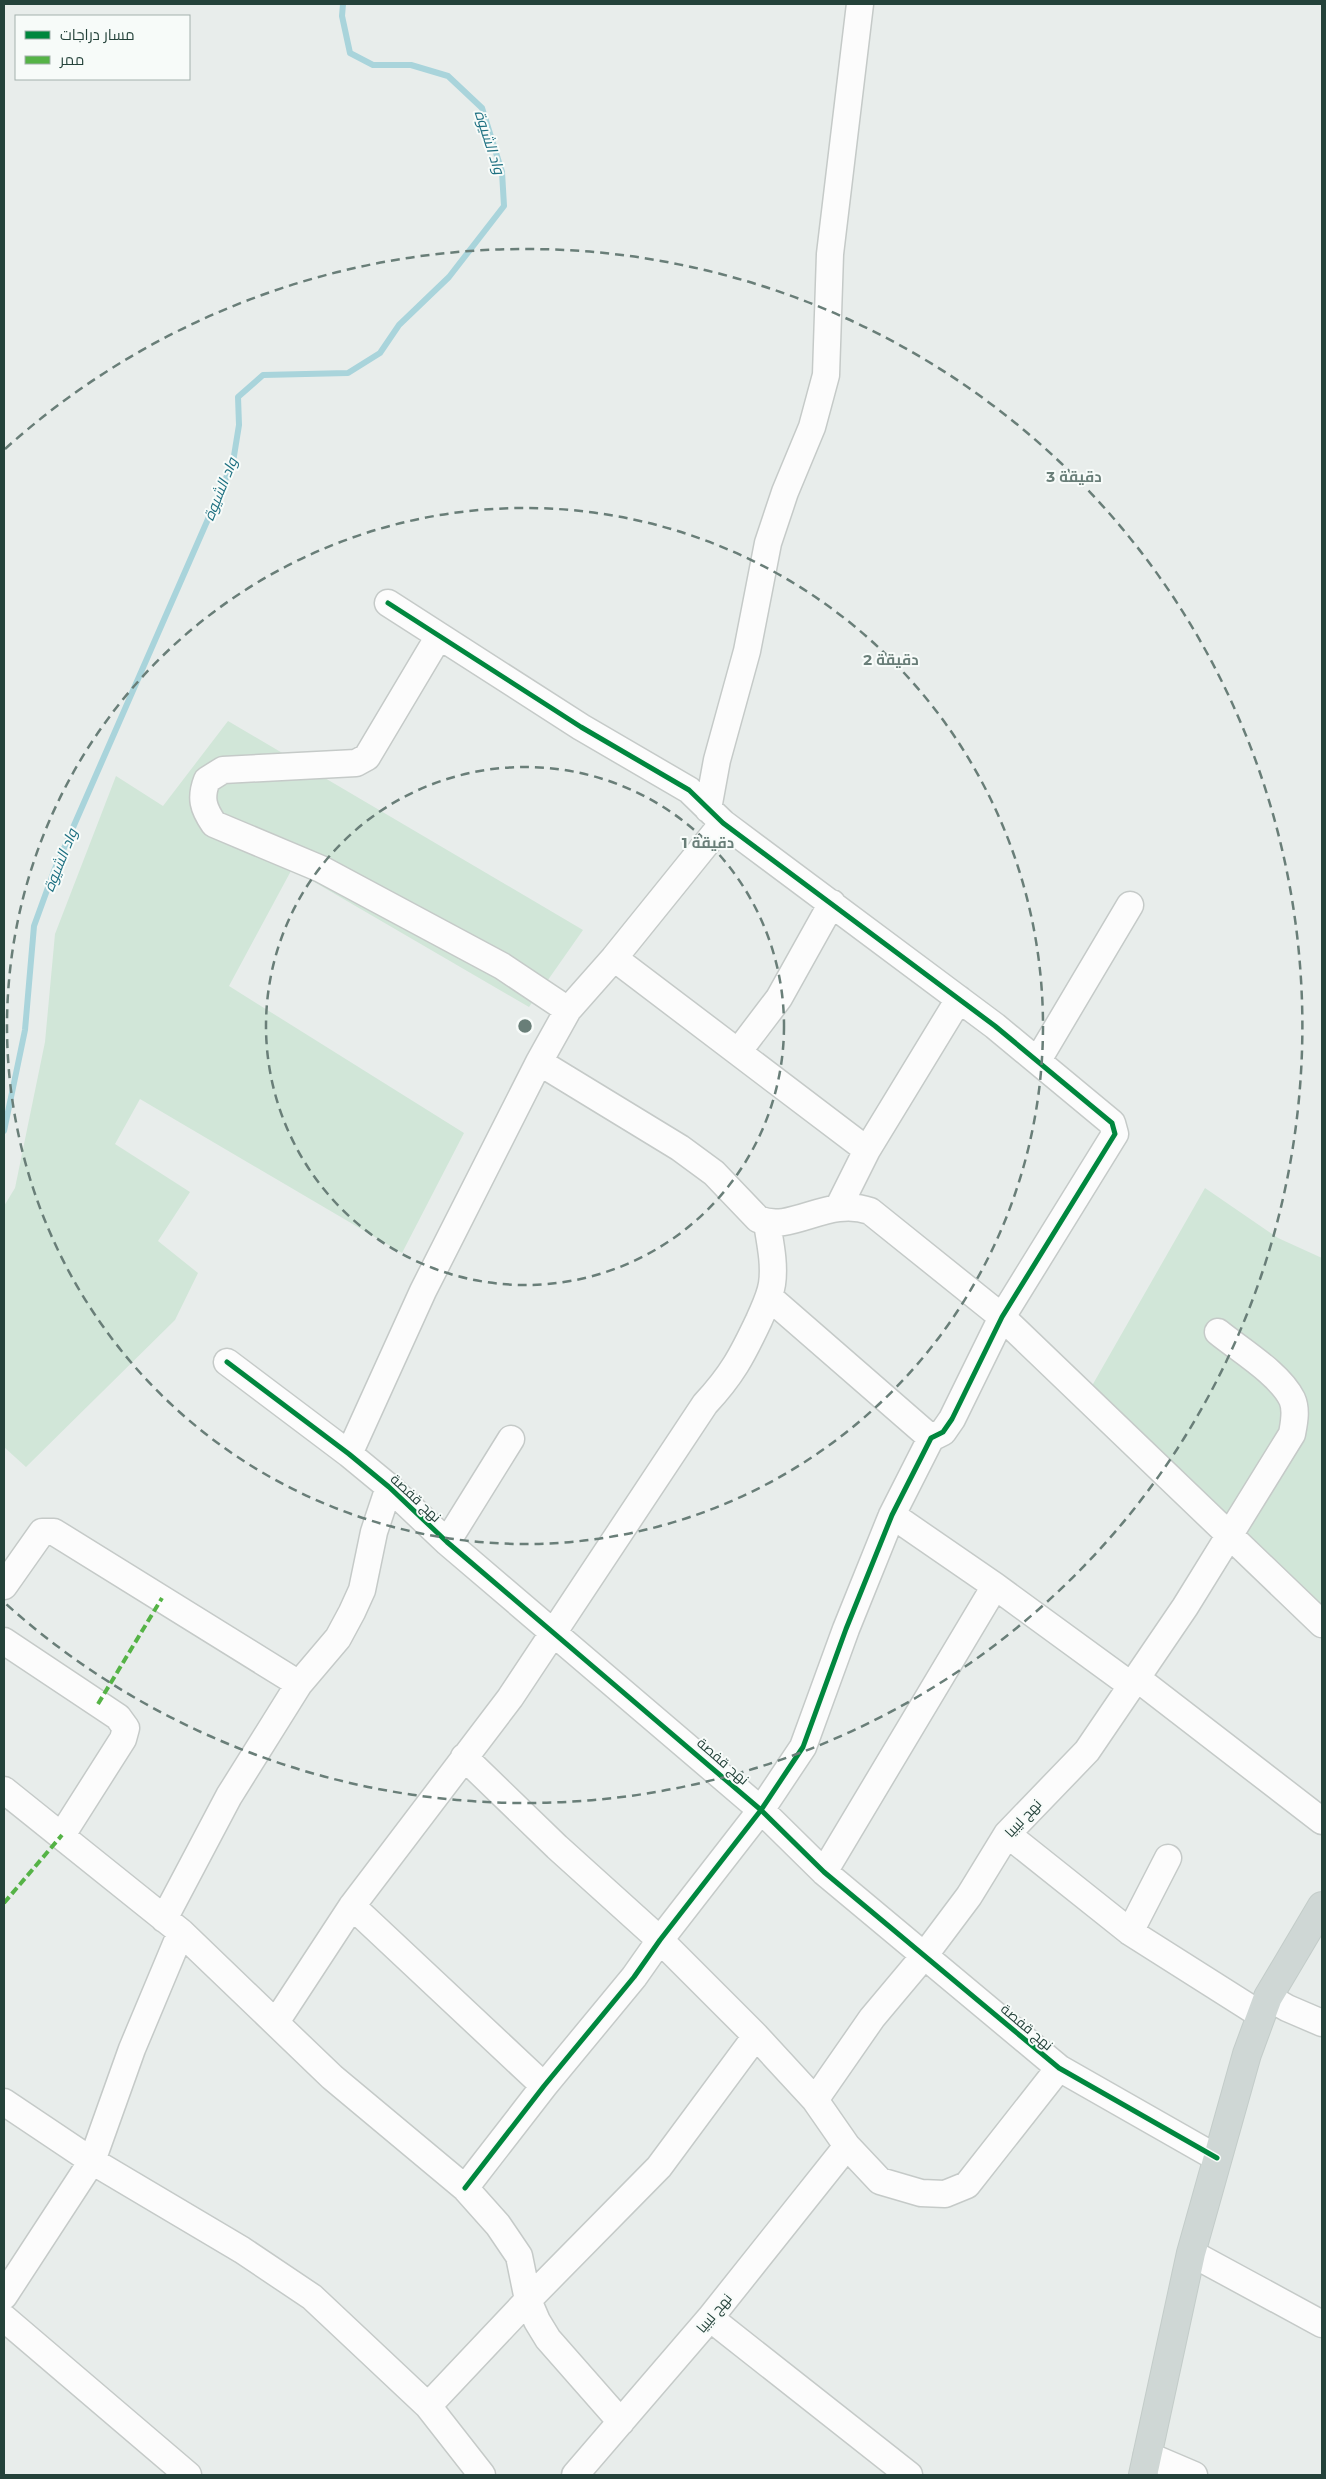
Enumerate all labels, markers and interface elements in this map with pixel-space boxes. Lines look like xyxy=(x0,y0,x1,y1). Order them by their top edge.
legend xyxy=(15,15,190,80)
text: مسار دراجات xyxy=(60,25,135,44)
text: ممر xyxy=(59,50,84,69)
water label: واد الشيوة xyxy=(471,108,510,177)
water label: واد الشيوة xyxy=(199,454,242,523)
text: 3 دقيقة xyxy=(1045,467,1102,486)
text: 2 دقيقة xyxy=(863,650,919,669)
water label: واد الشيوة xyxy=(39,825,82,894)
text: 1 دقيقة xyxy=(682,833,734,852)
centre of rings xyxy=(516,1017,534,1035)
street label: نهج قفصة xyxy=(387,1470,445,1526)
street label: نهج قفصة xyxy=(693,1734,753,1788)
street label: نهج ليبيا xyxy=(1001,1795,1045,1841)
street label: نهج قفصة xyxy=(997,2000,1057,2054)
street label: نهج ليبيا xyxy=(692,2290,736,2336)

